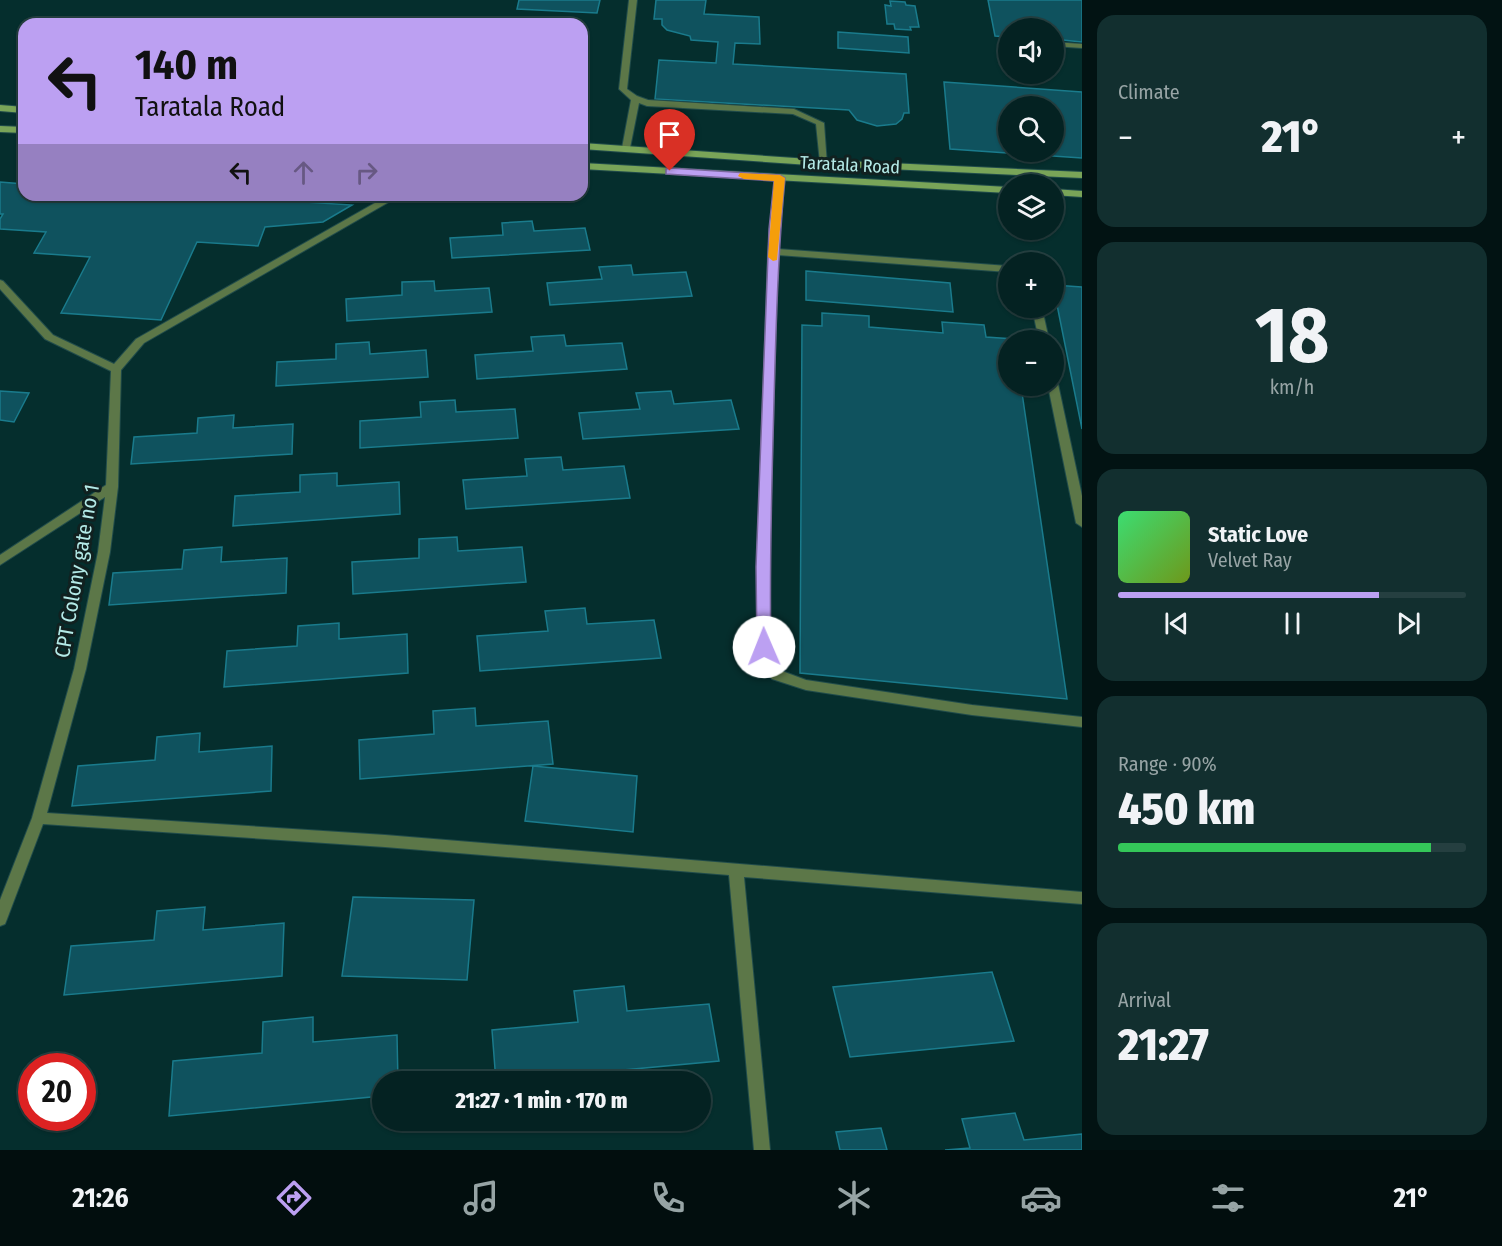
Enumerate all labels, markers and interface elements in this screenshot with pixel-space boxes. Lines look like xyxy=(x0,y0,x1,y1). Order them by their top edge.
map controls xyxy=(998,18,1064,396)
button: sound xyxy=(998,18,1064,84)
text: 140 m xyxy=(135,40,238,90)
icon: left xyxy=(36,42,114,120)
text: Climate xyxy=(1118,80,1180,104)
text: Taratala Road xyxy=(135,91,285,123)
button: search xyxy=(998,96,1064,162)
pin xyxy=(644,109,695,171)
text: 21° xyxy=(1261,110,1322,164)
icon: arrive xyxy=(653,118,686,151)
text: − xyxy=(1118,118,1133,158)
text: + xyxy=(1451,118,1466,158)
street label: Taratala Road xyxy=(799,151,901,179)
icon: left xyxy=(224,156,257,189)
icon: ahead xyxy=(287,156,320,189)
icon: right xyxy=(350,156,383,189)
button: layers xyxy=(998,174,1064,240)
button: + xyxy=(998,252,1064,318)
text: 18 xyxy=(1255,289,1329,383)
button: − xyxy=(998,330,1064,396)
text: km/h xyxy=(1270,375,1314,399)
street label: CPT Colony gate no 1 xyxy=(49,482,105,660)
text: Static Love xyxy=(1208,521,1308,548)
text: Velvet Ray xyxy=(1208,548,1292,572)
icon: previous xyxy=(1160,607,1193,640)
icon: pause xyxy=(1276,607,1309,640)
icon: next xyxy=(1392,607,1425,640)
position arrow xyxy=(732,615,796,679)
text: Range · 90% xyxy=(1118,752,1217,776)
text: 450 km xyxy=(1118,782,1255,836)
text: Arrival xyxy=(1118,988,1171,1012)
text: 21:27 xyxy=(1118,1018,1209,1072)
speed limit sign: 20 xyxy=(18,1053,96,1131)
text: 21:27 · 1 min · 170 m xyxy=(455,1087,628,1114)
icon: directions xyxy=(273,1177,315,1219)
icon: music xyxy=(460,1177,502,1219)
icon: phone xyxy=(647,1177,689,1219)
icon: climate xyxy=(833,1177,875,1219)
icon: car xyxy=(1020,1177,1062,1219)
icon: filters xyxy=(1207,1177,1249,1219)
text: 21:26 xyxy=(72,1182,129,1214)
text: 21° xyxy=(1393,1182,1430,1214)

